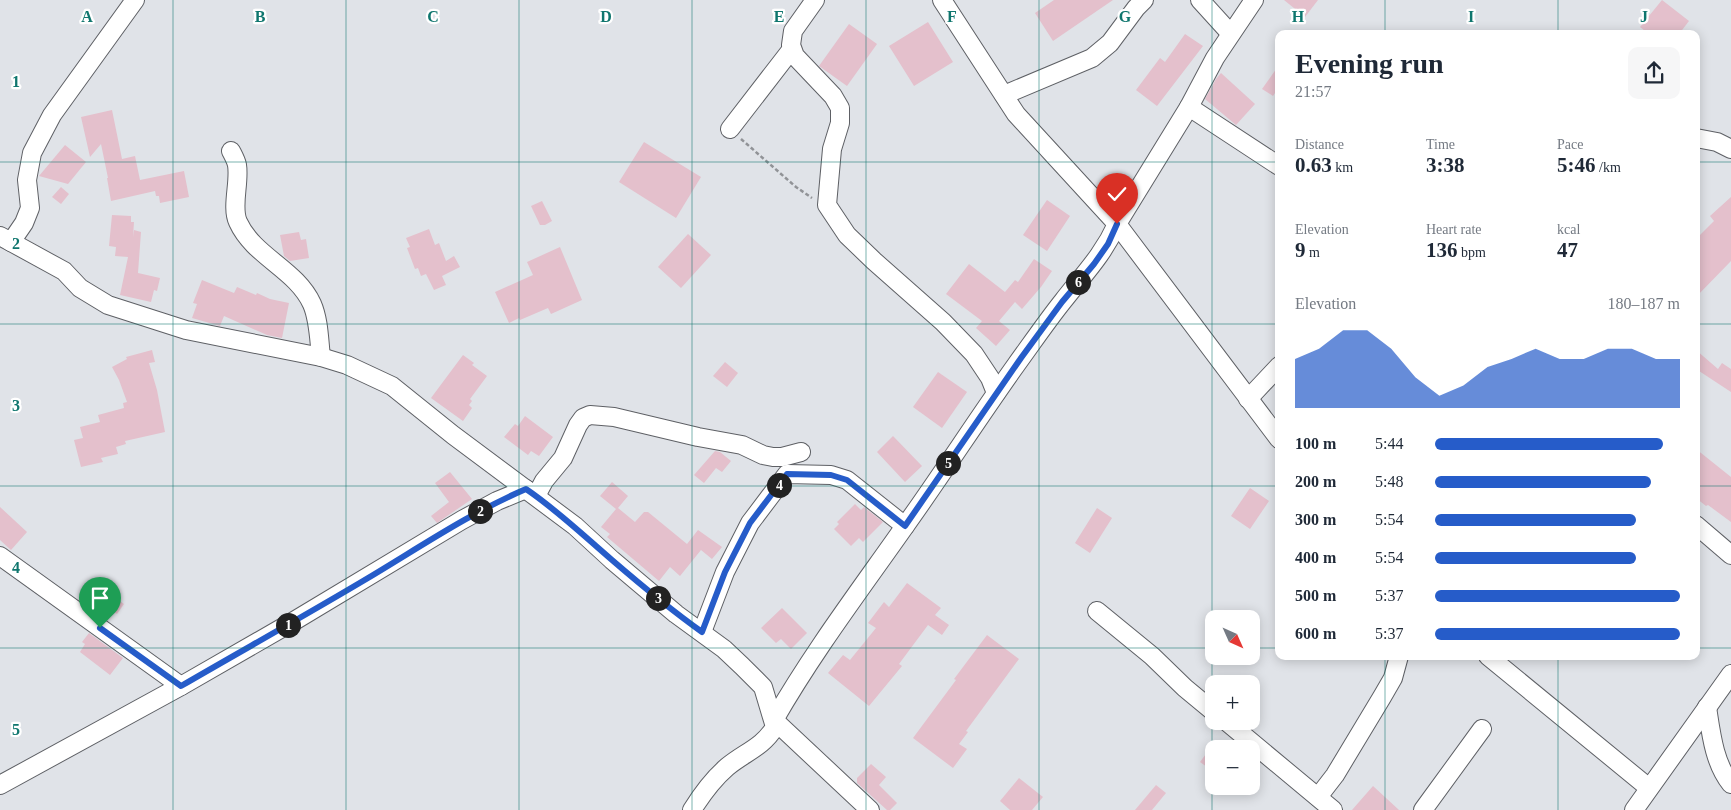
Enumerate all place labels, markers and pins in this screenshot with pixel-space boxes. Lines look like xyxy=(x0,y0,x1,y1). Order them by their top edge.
pin xyxy=(1096,173,1138,224)
pin: 6 xyxy=(1066,270,1090,294)
pin: 5 xyxy=(936,450,960,476)
pin: 4 xyxy=(766,472,792,498)
pin: 2 xyxy=(468,498,492,524)
pin xyxy=(79,577,121,628)
pin: 3 xyxy=(646,586,670,610)
pin: 1 xyxy=(276,612,300,638)

